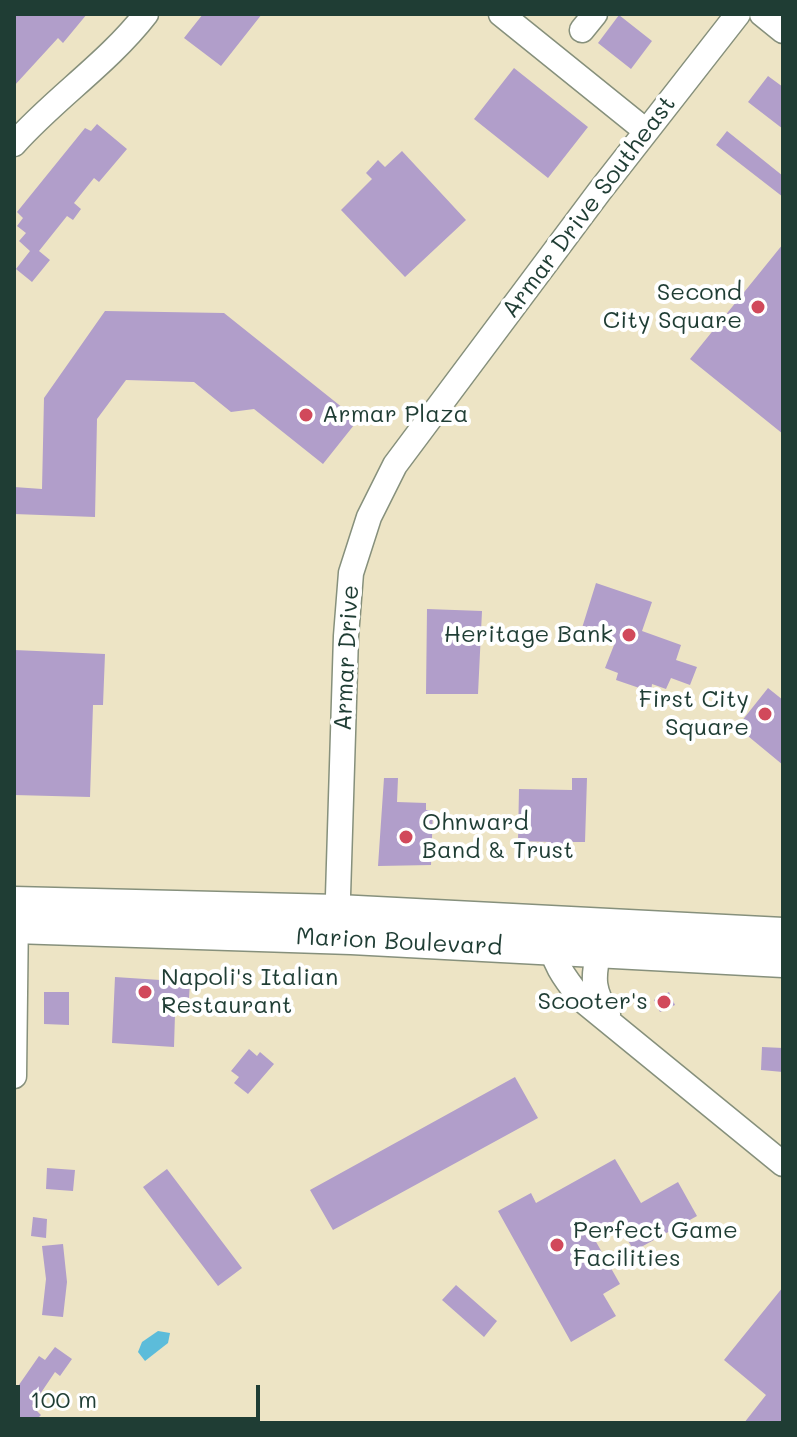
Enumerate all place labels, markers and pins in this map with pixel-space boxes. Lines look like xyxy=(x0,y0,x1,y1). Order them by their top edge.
place label: Second City Square xyxy=(603,279,742,335)
marker: Second City Square xyxy=(749,298,767,316)
place label: Armar Plaza xyxy=(322,401,468,429)
marker: Armar Plaza xyxy=(297,406,315,424)
place label: Heritage Bank xyxy=(444,621,613,649)
marker: Heritage Bank xyxy=(620,626,638,644)
place label: First City Square xyxy=(639,686,749,742)
marker: First City Square xyxy=(756,705,774,723)
place label: Ohnward Band & Trust xyxy=(422,809,574,865)
marker: Ohnward Band & Trust xyxy=(397,828,415,846)
place label: Napoli's Italian Restaurant xyxy=(161,964,338,1020)
marker: Napoli's Italian Restaurant xyxy=(136,983,154,1001)
place label: Scooter's xyxy=(537,988,648,1016)
marker: Scooter's xyxy=(655,993,673,1011)
place label: Perfect Game Facilities xyxy=(573,1217,738,1273)
marker: Perfect Game Facilities xyxy=(548,1236,566,1254)

